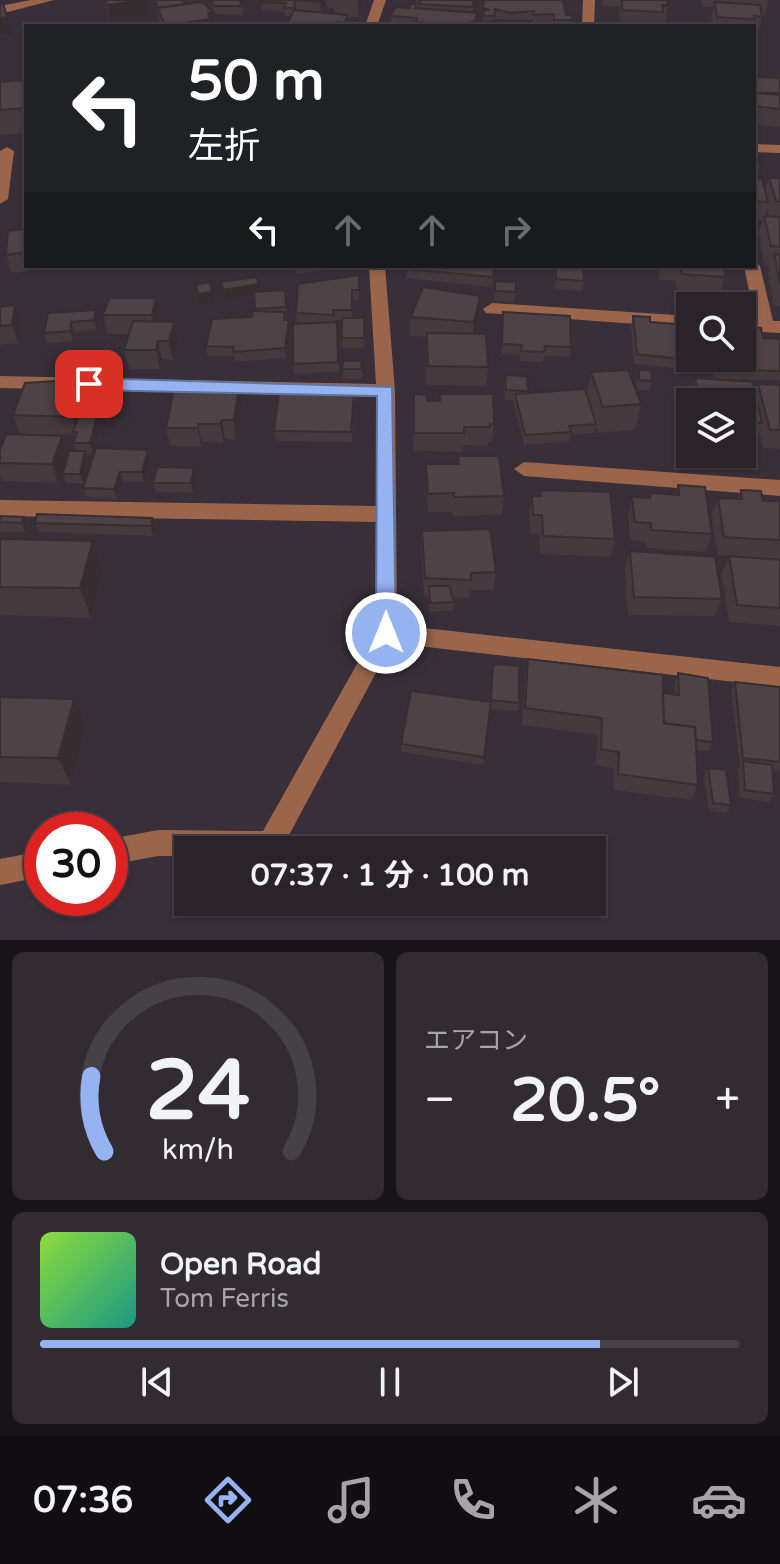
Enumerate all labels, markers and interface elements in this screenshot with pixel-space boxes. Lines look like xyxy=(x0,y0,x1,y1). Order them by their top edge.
text: 50 m xyxy=(188,48,324,115)
icon: left xyxy=(56,56,160,160)
text: 左折 xyxy=(188,125,260,168)
icon: left xyxy=(242,208,286,252)
icon: ahead xyxy=(326,208,370,252)
icon: ahead xyxy=(410,208,454,252)
icon: right xyxy=(494,208,538,252)
map controls xyxy=(676,292,756,468)
button: search xyxy=(676,292,756,372)
pin xyxy=(55,350,123,418)
icon: arrive xyxy=(67,362,111,406)
button: layers xyxy=(676,388,756,468)
position arrow xyxy=(344,591,428,675)
speed limit sign: 30 xyxy=(24,812,128,916)
text: 07:37 · 1 分 · 100 m xyxy=(251,857,529,894)
text: エアコン xyxy=(424,1025,528,1056)
text: 24 xyxy=(146,1042,250,1142)
text: 20.5° xyxy=(510,1065,660,1137)
text: − xyxy=(424,1074,455,1127)
text: + xyxy=(715,1074,740,1127)
text: km/h xyxy=(162,1133,234,1167)
text: Open Road xyxy=(160,1246,321,1283)
text: Tom Ferris xyxy=(160,1283,289,1314)
icon: previous xyxy=(135,1360,179,1404)
icon: pause xyxy=(368,1360,412,1404)
icon: next xyxy=(601,1360,645,1404)
icon: directions xyxy=(200,1472,256,1528)
icon: music xyxy=(323,1472,379,1528)
icon: phone xyxy=(445,1472,501,1528)
icon: climate xyxy=(568,1472,624,1528)
icon: car xyxy=(691,1472,747,1528)
text: 07:36 xyxy=(33,1479,133,1522)

